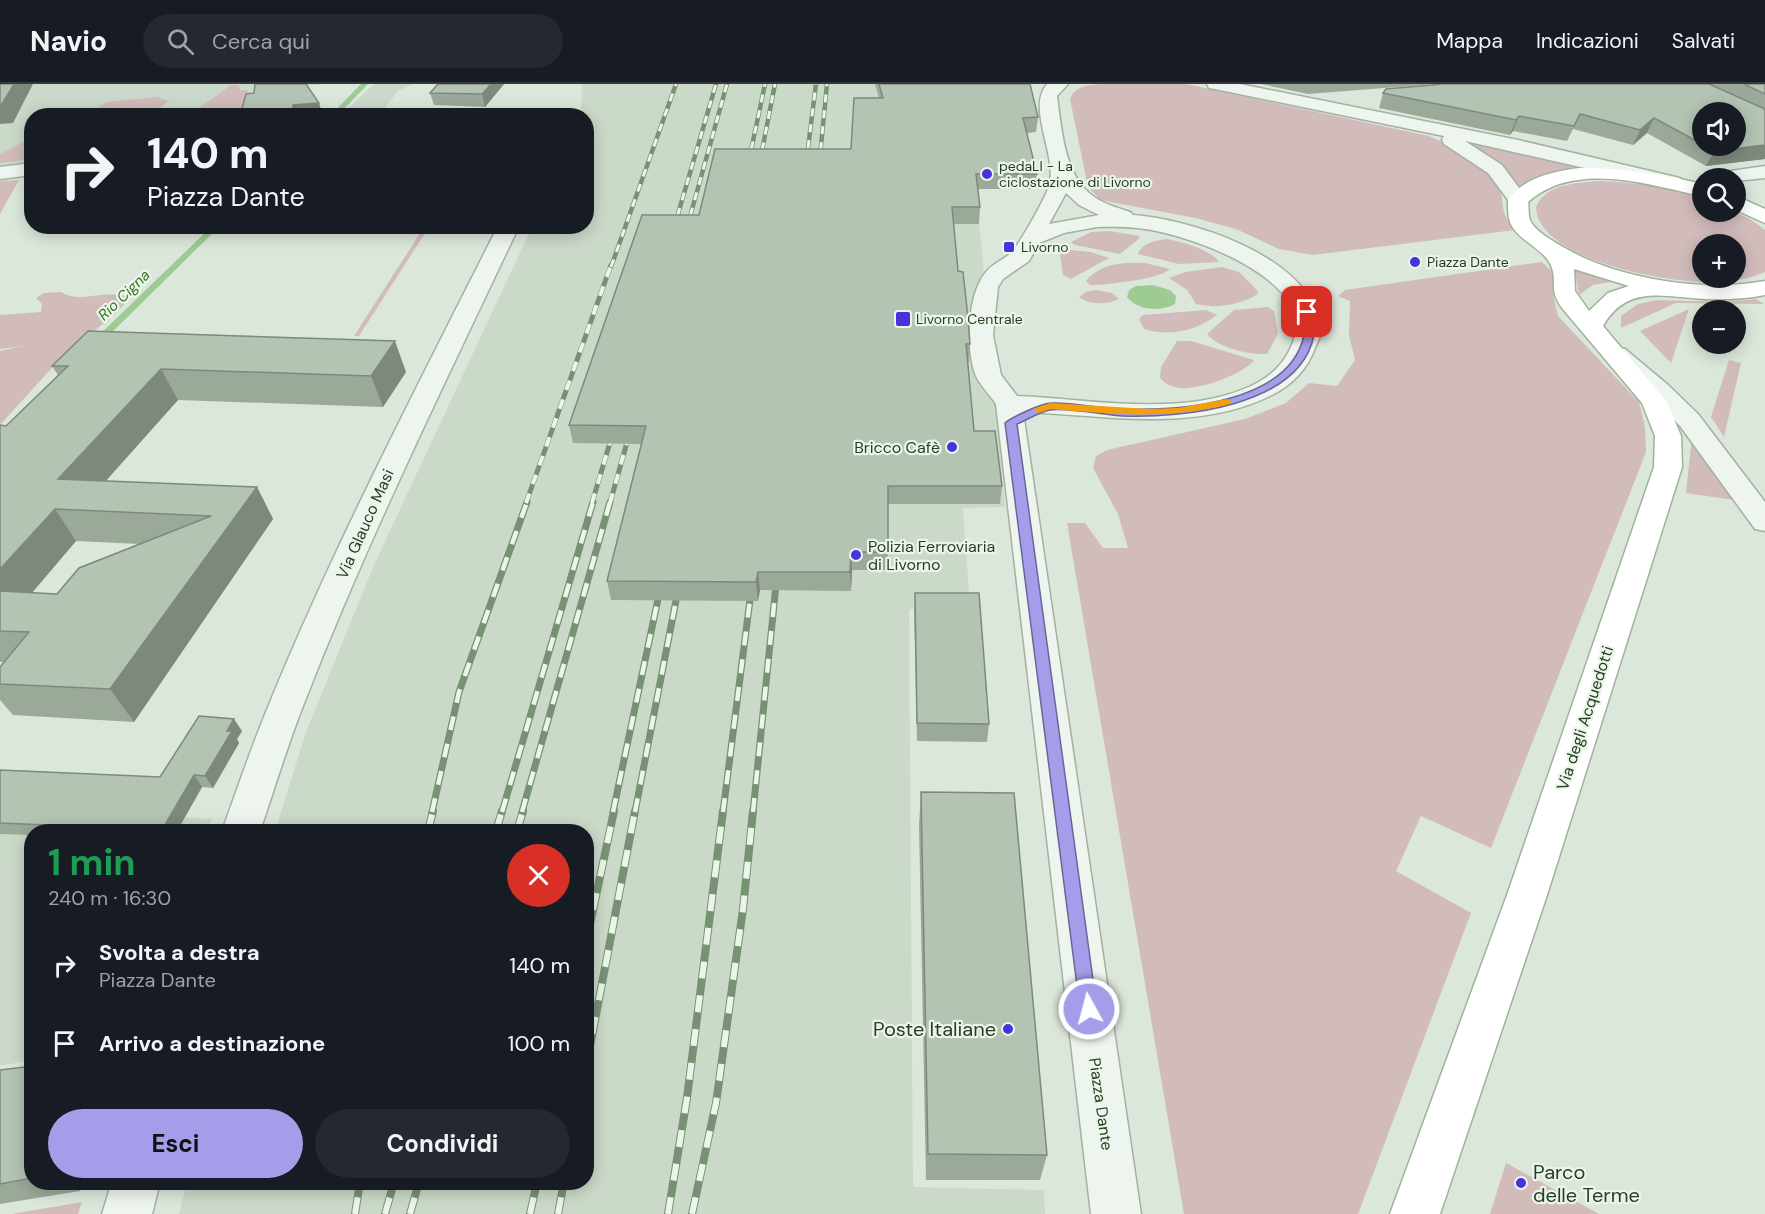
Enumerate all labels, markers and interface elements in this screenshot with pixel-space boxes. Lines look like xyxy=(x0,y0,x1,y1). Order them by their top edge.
search box xyxy=(143,14,563,68)
text: Navio xyxy=(30,23,107,60)
icon: search xyxy=(164,25,197,58)
text: Cerca qui xyxy=(212,27,310,56)
text: Mappa xyxy=(1436,27,1503,55)
text: Indicazioni xyxy=(1536,27,1639,55)
text: Salvati xyxy=(1672,27,1735,55)
map controls xyxy=(1692,102,1746,354)
button: sound xyxy=(1692,102,1746,156)
text: 140 m xyxy=(147,126,269,181)
icon: right xyxy=(48,132,126,210)
place label: pedaLI - La ciclostazione di Livorno xyxy=(999,157,1151,191)
marker: pedaLI - La ciclostazione di Livorno xyxy=(980,167,994,181)
button: search xyxy=(1692,168,1746,222)
text: Piazza Dante xyxy=(147,179,305,214)
button: + xyxy=(1692,234,1746,288)
place label: Livorno xyxy=(1021,238,1069,256)
marker: Livorno xyxy=(1002,240,1016,254)
place label: Piazza Dante xyxy=(1427,253,1509,271)
marker: Piazza Dante xyxy=(1408,255,1422,269)
water label: Rio Cigna xyxy=(94,265,154,325)
pin xyxy=(1281,286,1332,337)
icon: arrive xyxy=(1290,295,1323,328)
button: − xyxy=(1692,300,1746,354)
marker: Livorno Centrale xyxy=(894,310,912,328)
place label: Livorno Centrale xyxy=(916,310,1023,328)
place label: Bricco Cafè xyxy=(854,437,940,458)
marker: Bricco Cafè xyxy=(945,440,959,454)
street label: Via Glauco Masi xyxy=(331,466,399,582)
place label: Polizia Ferroviaria di Livorno xyxy=(868,536,995,575)
marker: Polizia Ferroviaria di Livorno xyxy=(849,548,863,562)
street label: Via degli Acquedotti xyxy=(1552,643,1618,793)
text: 1 min xyxy=(48,839,136,886)
button: close xyxy=(507,844,570,907)
text: 240 m · 16:30 xyxy=(48,885,171,911)
text: Svolta a destra xyxy=(99,938,260,967)
icon: right xyxy=(48,949,81,982)
text: 140 m xyxy=(509,951,570,980)
text: Piazza Dante xyxy=(99,967,216,993)
position arrow xyxy=(1057,977,1121,1041)
place label: Poste Italiane xyxy=(873,1016,996,1042)
marker: Poste Italiane xyxy=(1001,1022,1015,1036)
icon: arrive xyxy=(48,1027,81,1060)
text: Arrivo a destinazione xyxy=(99,1029,325,1058)
text: 100 m xyxy=(508,1029,570,1058)
street label: Piazza Dante xyxy=(1084,1056,1118,1152)
button: Esci xyxy=(48,1109,303,1178)
button: Condividi xyxy=(315,1109,570,1178)
place label: Parco delle Terme xyxy=(1533,1159,1640,1208)
marker: Parco delle Terme xyxy=(1514,1176,1528,1190)

